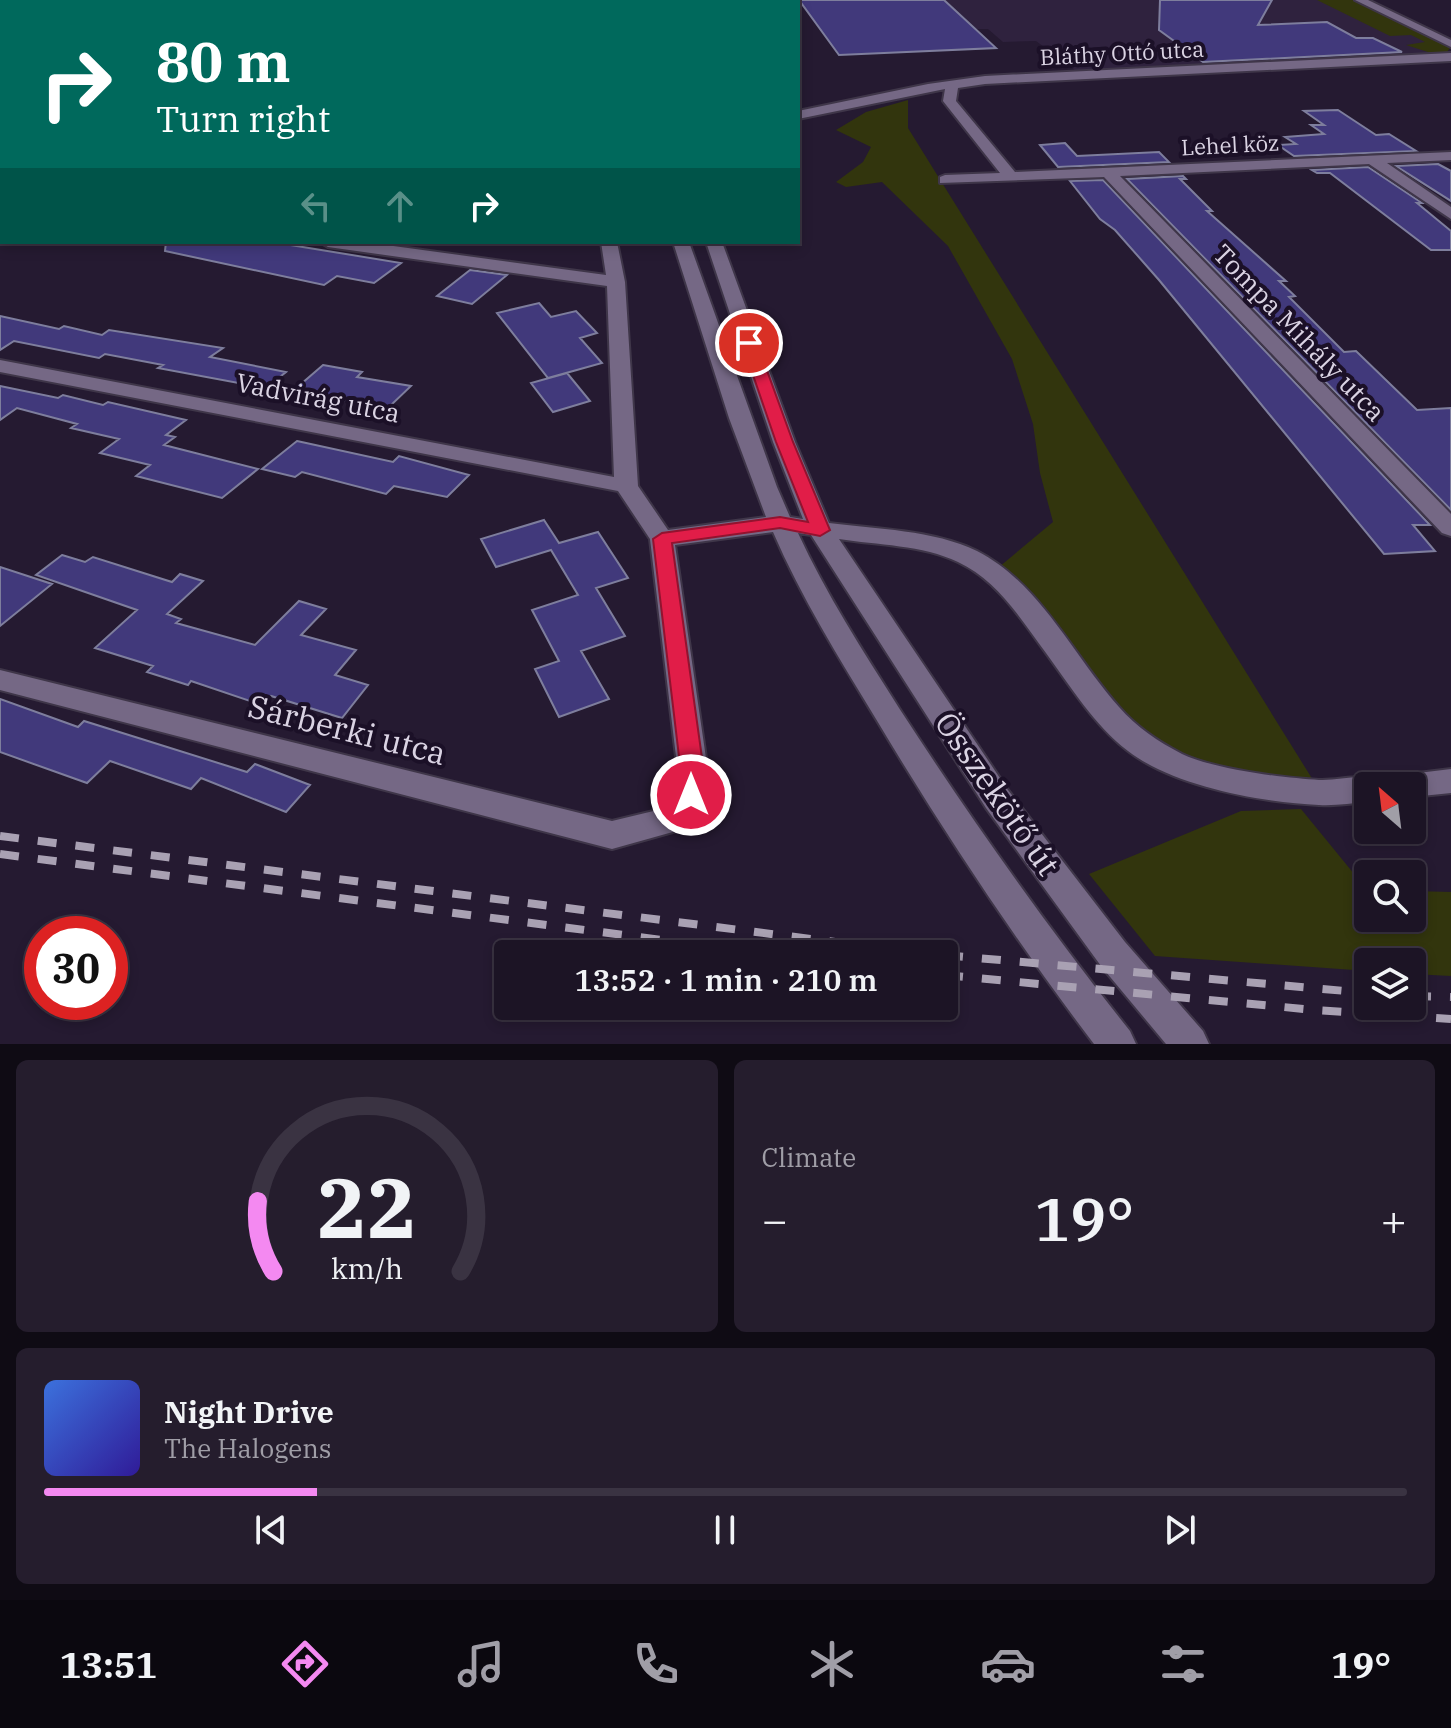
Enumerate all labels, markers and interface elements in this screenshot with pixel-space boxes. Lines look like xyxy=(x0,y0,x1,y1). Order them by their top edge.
text: 80 m xyxy=(156,25,291,97)
icon: right xyxy=(24,32,128,136)
street label: Bláthy Ottó utca xyxy=(1039,34,1205,71)
text: Turn right xyxy=(156,95,330,142)
street label: Lehel köz xyxy=(1180,127,1280,162)
icon: left xyxy=(294,184,338,228)
icon: ahead xyxy=(378,184,422,228)
icon: right xyxy=(462,184,506,228)
street label: Tompa Mihály utca xyxy=(1206,237,1393,428)
pin xyxy=(715,309,783,377)
icon: arrive xyxy=(727,321,771,365)
street label: Vadvirág utca xyxy=(233,364,403,430)
street label: Sárberki utca xyxy=(244,684,451,774)
street label: Összekötő út xyxy=(926,703,1070,884)
position arrow xyxy=(649,753,733,837)
north arrow xyxy=(1354,772,1426,844)
map controls xyxy=(1354,772,1426,1020)
button: search xyxy=(1354,860,1426,932)
speed limit sign: 30 xyxy=(24,916,128,1020)
button: layers xyxy=(1354,948,1426,1020)
text: 13:52 · 1 min · 210 m xyxy=(575,960,877,999)
text: Climate xyxy=(762,1140,856,1174)
text: 22 xyxy=(317,1153,417,1261)
text: 19° xyxy=(1034,1179,1134,1258)
text: − xyxy=(762,1191,788,1248)
text: + xyxy=(1381,1191,1407,1248)
text: km/h xyxy=(331,1250,403,1287)
text: Night Drive xyxy=(164,1392,334,1431)
text: The Halogens xyxy=(164,1431,332,1465)
icon: previous xyxy=(249,1508,293,1552)
icon: pause xyxy=(703,1508,747,1552)
icon: next xyxy=(1158,1508,1202,1552)
icon: directions xyxy=(277,1636,333,1692)
icon: music xyxy=(453,1636,509,1692)
icon: phone xyxy=(628,1636,684,1692)
icon: climate xyxy=(804,1636,860,1692)
icon: car xyxy=(980,1636,1036,1692)
icon: filters xyxy=(1155,1636,1211,1692)
text: 13:51 xyxy=(60,1641,157,1688)
text: 19° xyxy=(1331,1641,1391,1688)

